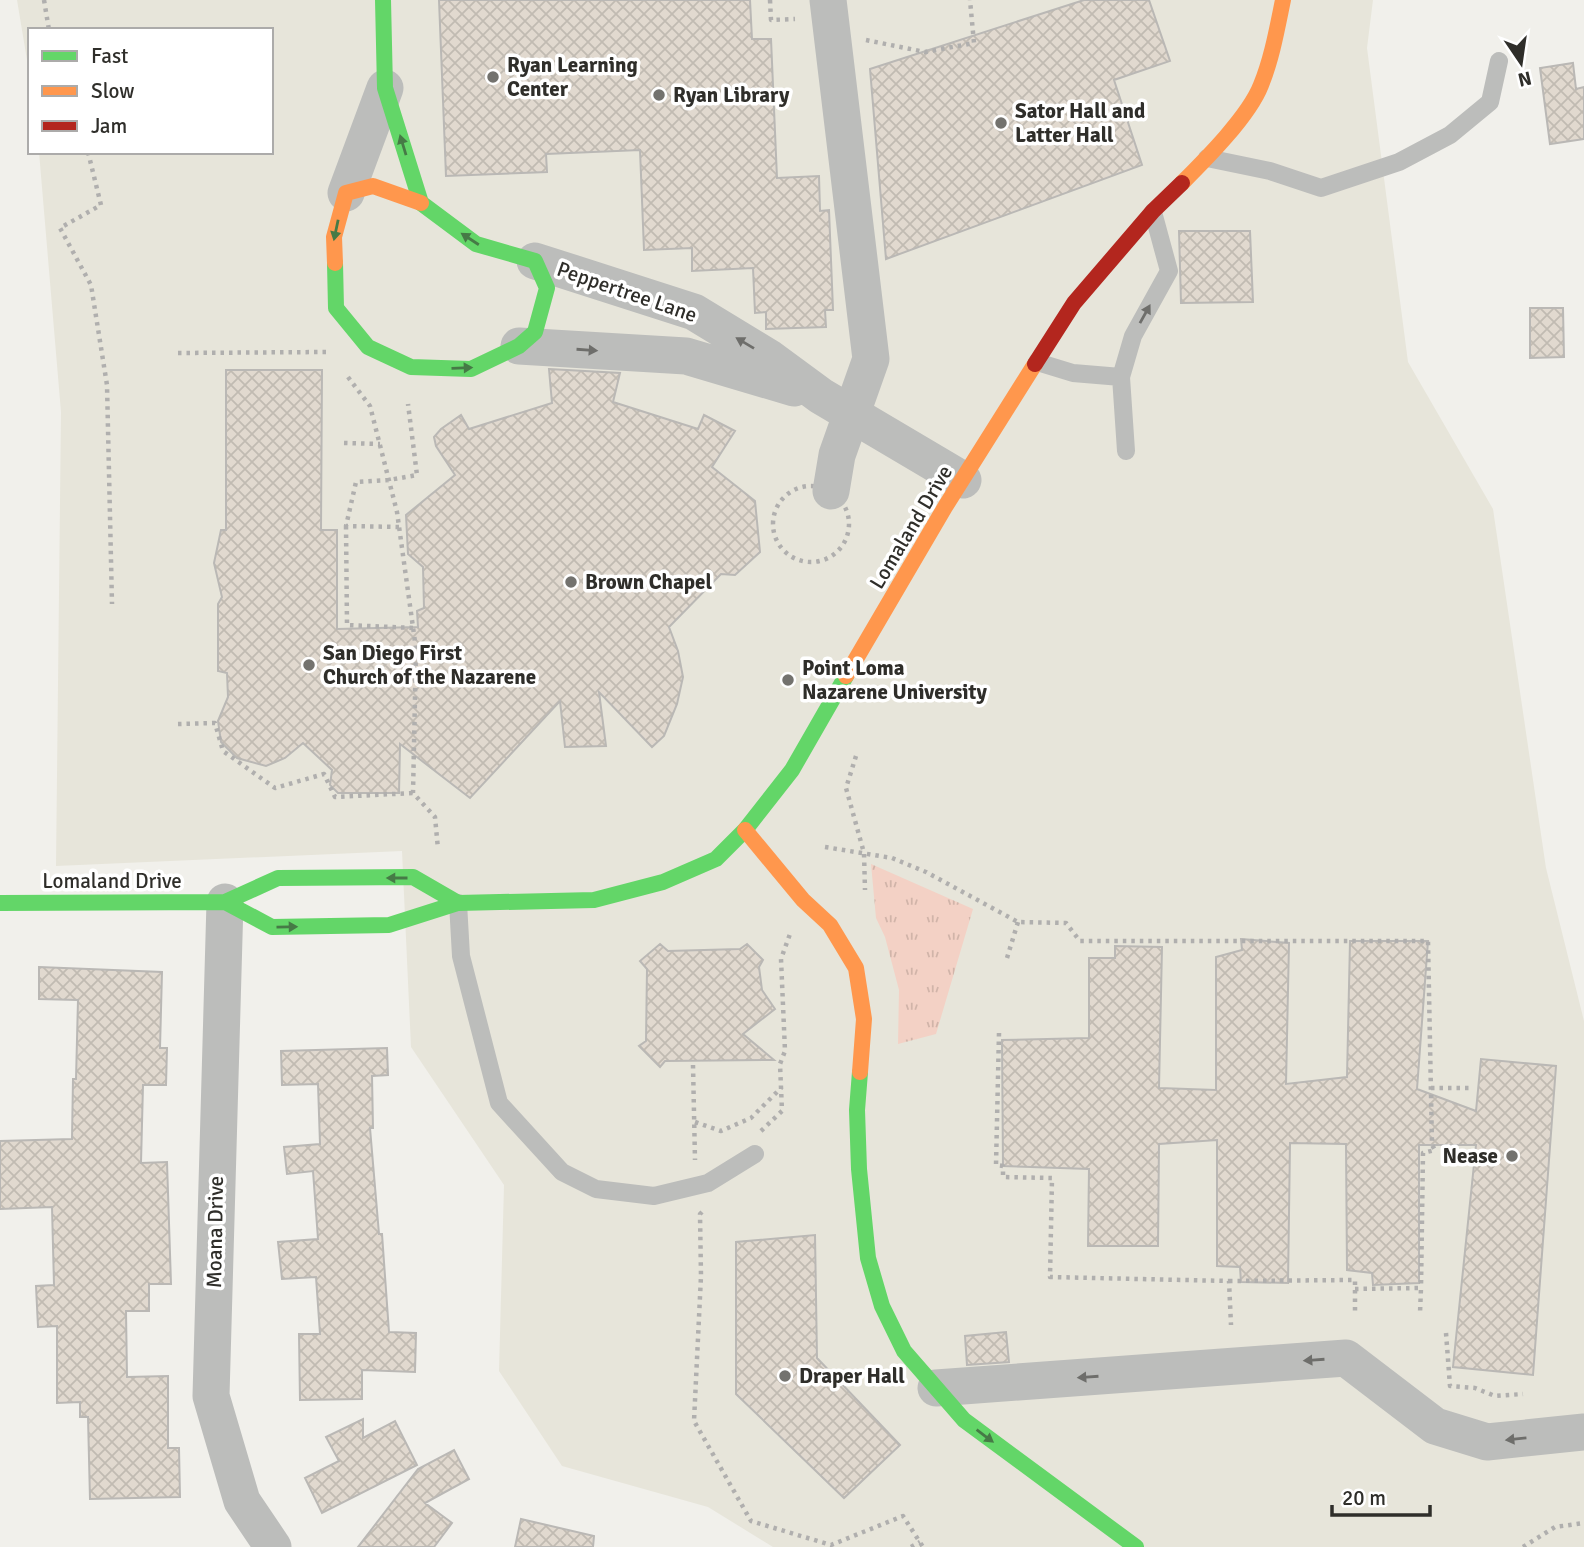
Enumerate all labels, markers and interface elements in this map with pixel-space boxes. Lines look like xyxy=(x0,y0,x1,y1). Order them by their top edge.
legend xyxy=(28,28,273,154)
north arrow xyxy=(1486,28,1556,98)
text: Fast xyxy=(91,43,128,69)
place label: Ryan Learning Center xyxy=(507,52,638,102)
text: N xyxy=(1515,65,1534,92)
marker: Ryan Learning Center xyxy=(485,69,501,85)
text: Slow xyxy=(91,78,135,104)
place label: Ryan Library xyxy=(673,82,790,108)
marker: Ryan Library xyxy=(651,87,667,103)
place label: Sator Hall and Latter Hall xyxy=(1015,98,1145,148)
text: Jam xyxy=(91,113,127,139)
marker: Sator Hall and Latter Hall xyxy=(993,115,1009,131)
one-way arrow xyxy=(397,135,407,156)
one-way arrow xyxy=(331,219,342,241)
one-way arrow xyxy=(461,232,479,246)
street label: Peppertree Lane xyxy=(554,256,700,328)
one-way arrow xyxy=(1140,304,1151,324)
one-way arrow xyxy=(736,337,755,350)
one-way arrow xyxy=(576,345,598,356)
one-way arrow xyxy=(451,362,473,373)
street label: Lomaland Drive xyxy=(864,460,958,594)
place label: Brown Chapel xyxy=(585,569,712,595)
marker: Brown Chapel xyxy=(563,574,579,590)
place label: San Diego First Church of the Nazarene xyxy=(323,640,536,690)
place label: Point Loma Nazarene University xyxy=(802,655,988,705)
marker: San Diego First Church of the Nazarene xyxy=(301,657,317,673)
marker: Point Loma Nazarene University xyxy=(780,672,796,688)
street label: Lomaland Drive xyxy=(42,868,182,894)
one-way arrow xyxy=(386,872,408,884)
one-way arrow xyxy=(276,921,298,933)
place label: Nease xyxy=(1442,1143,1498,1169)
marker: Nease xyxy=(1504,1148,1520,1164)
street label: Moana Drive xyxy=(201,1176,229,1288)
one-way arrow xyxy=(1303,1355,1325,1366)
place label: Draper Hall xyxy=(799,1363,905,1389)
marker: Draper Hall xyxy=(777,1368,793,1384)
one-way arrow xyxy=(1076,1372,1098,1383)
one-way arrow xyxy=(976,1428,994,1442)
one-way arrow xyxy=(1505,1434,1527,1445)
scale bar xyxy=(1332,1474,1430,1518)
text: 20 m xyxy=(1342,1485,1386,1511)

